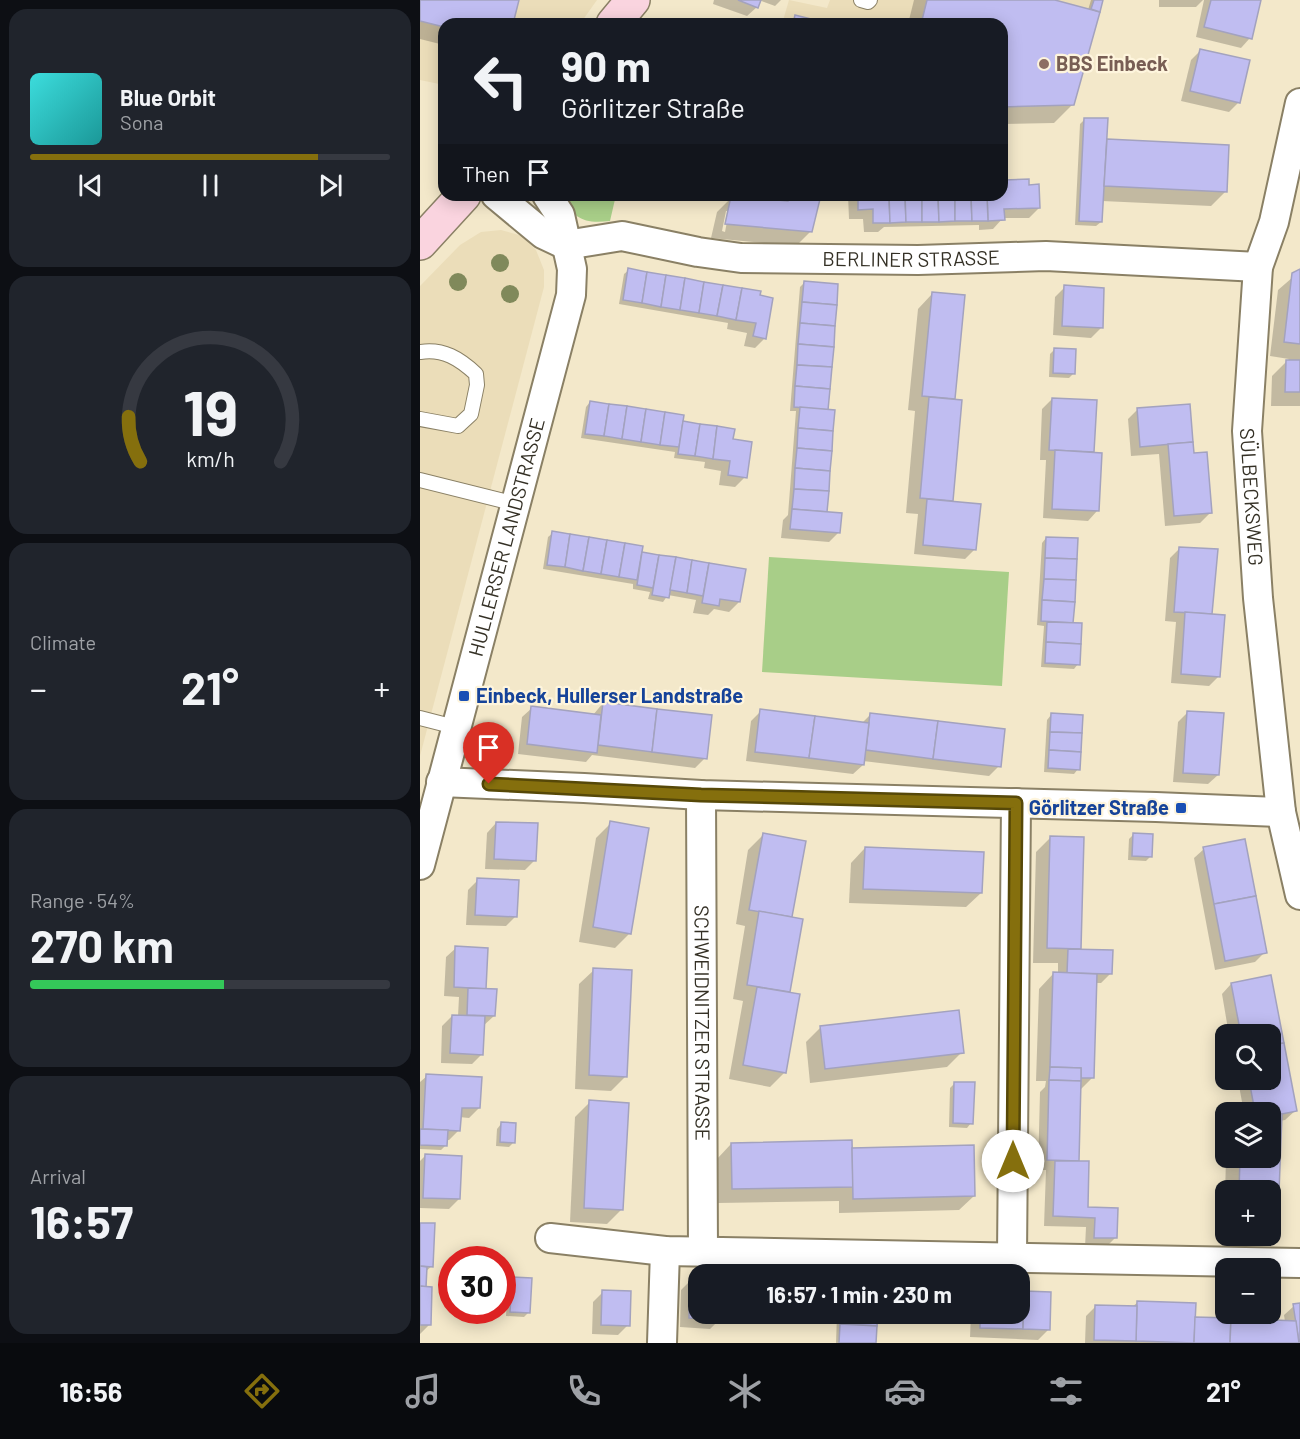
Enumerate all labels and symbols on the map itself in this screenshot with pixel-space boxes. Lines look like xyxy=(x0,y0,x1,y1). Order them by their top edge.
place label: BBS Einbeck xyxy=(1056,51,1168,75)
marker: BBS Einbeck xyxy=(1037,57,1051,71)
street label: BERLINER STRASSE xyxy=(822,244,1000,271)
street label: HULLERSER LANDSTRASSE xyxy=(463,415,549,659)
street label: SÜLBECKSWEG xyxy=(1236,427,1269,567)
place label: Einbeck, Hullerser Landstraße xyxy=(476,683,743,707)
marker: Einbeck, Hullerser Landstraße xyxy=(457,689,471,703)
pin xyxy=(463,722,514,784)
place label: Görlitzer Straße xyxy=(1029,795,1169,819)
marker: Görlitzer Straße xyxy=(1174,801,1188,815)
street label: SCHWEIDNITZER STRASSE xyxy=(690,905,716,1141)
position arrow xyxy=(981,1129,1045,1193)
speed limit sign: 30 xyxy=(438,1246,516,1324)

